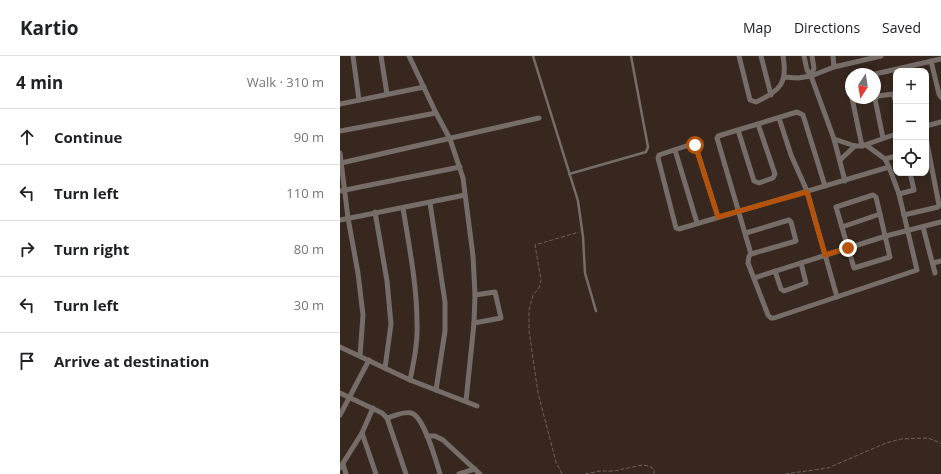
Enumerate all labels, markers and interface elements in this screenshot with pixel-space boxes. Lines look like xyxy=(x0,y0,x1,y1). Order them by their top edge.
text: Kartio xyxy=(20,15,79,41)
text: Map xyxy=(743,18,772,37)
text: Directions xyxy=(794,18,860,37)
text: Saved xyxy=(882,18,921,37)
north arrow xyxy=(845,68,881,104)
map controls xyxy=(893,68,929,176)
button: + xyxy=(893,68,929,104)
text: 4 min xyxy=(16,71,63,94)
text: Walk · 310 m xyxy=(247,73,324,91)
button: − xyxy=(893,104,929,140)
icon: ahead xyxy=(16,126,38,148)
text: Continue xyxy=(54,127,122,147)
text: 90 m xyxy=(294,128,324,146)
route start xyxy=(686,136,704,154)
button: locate xyxy=(893,140,929,176)
icon: left xyxy=(16,182,38,204)
text: Turn left xyxy=(54,183,119,203)
text: 110 m xyxy=(286,184,324,202)
icon: right xyxy=(16,238,38,260)
text: Turn right xyxy=(54,239,129,259)
route end xyxy=(839,239,857,257)
text: 80 m xyxy=(294,240,324,258)
icon: left xyxy=(16,294,38,316)
text: Turn left xyxy=(54,295,119,315)
text: 30 m xyxy=(294,296,324,314)
icon: arrive xyxy=(16,350,38,372)
text: Arrive at destination xyxy=(54,351,209,371)

